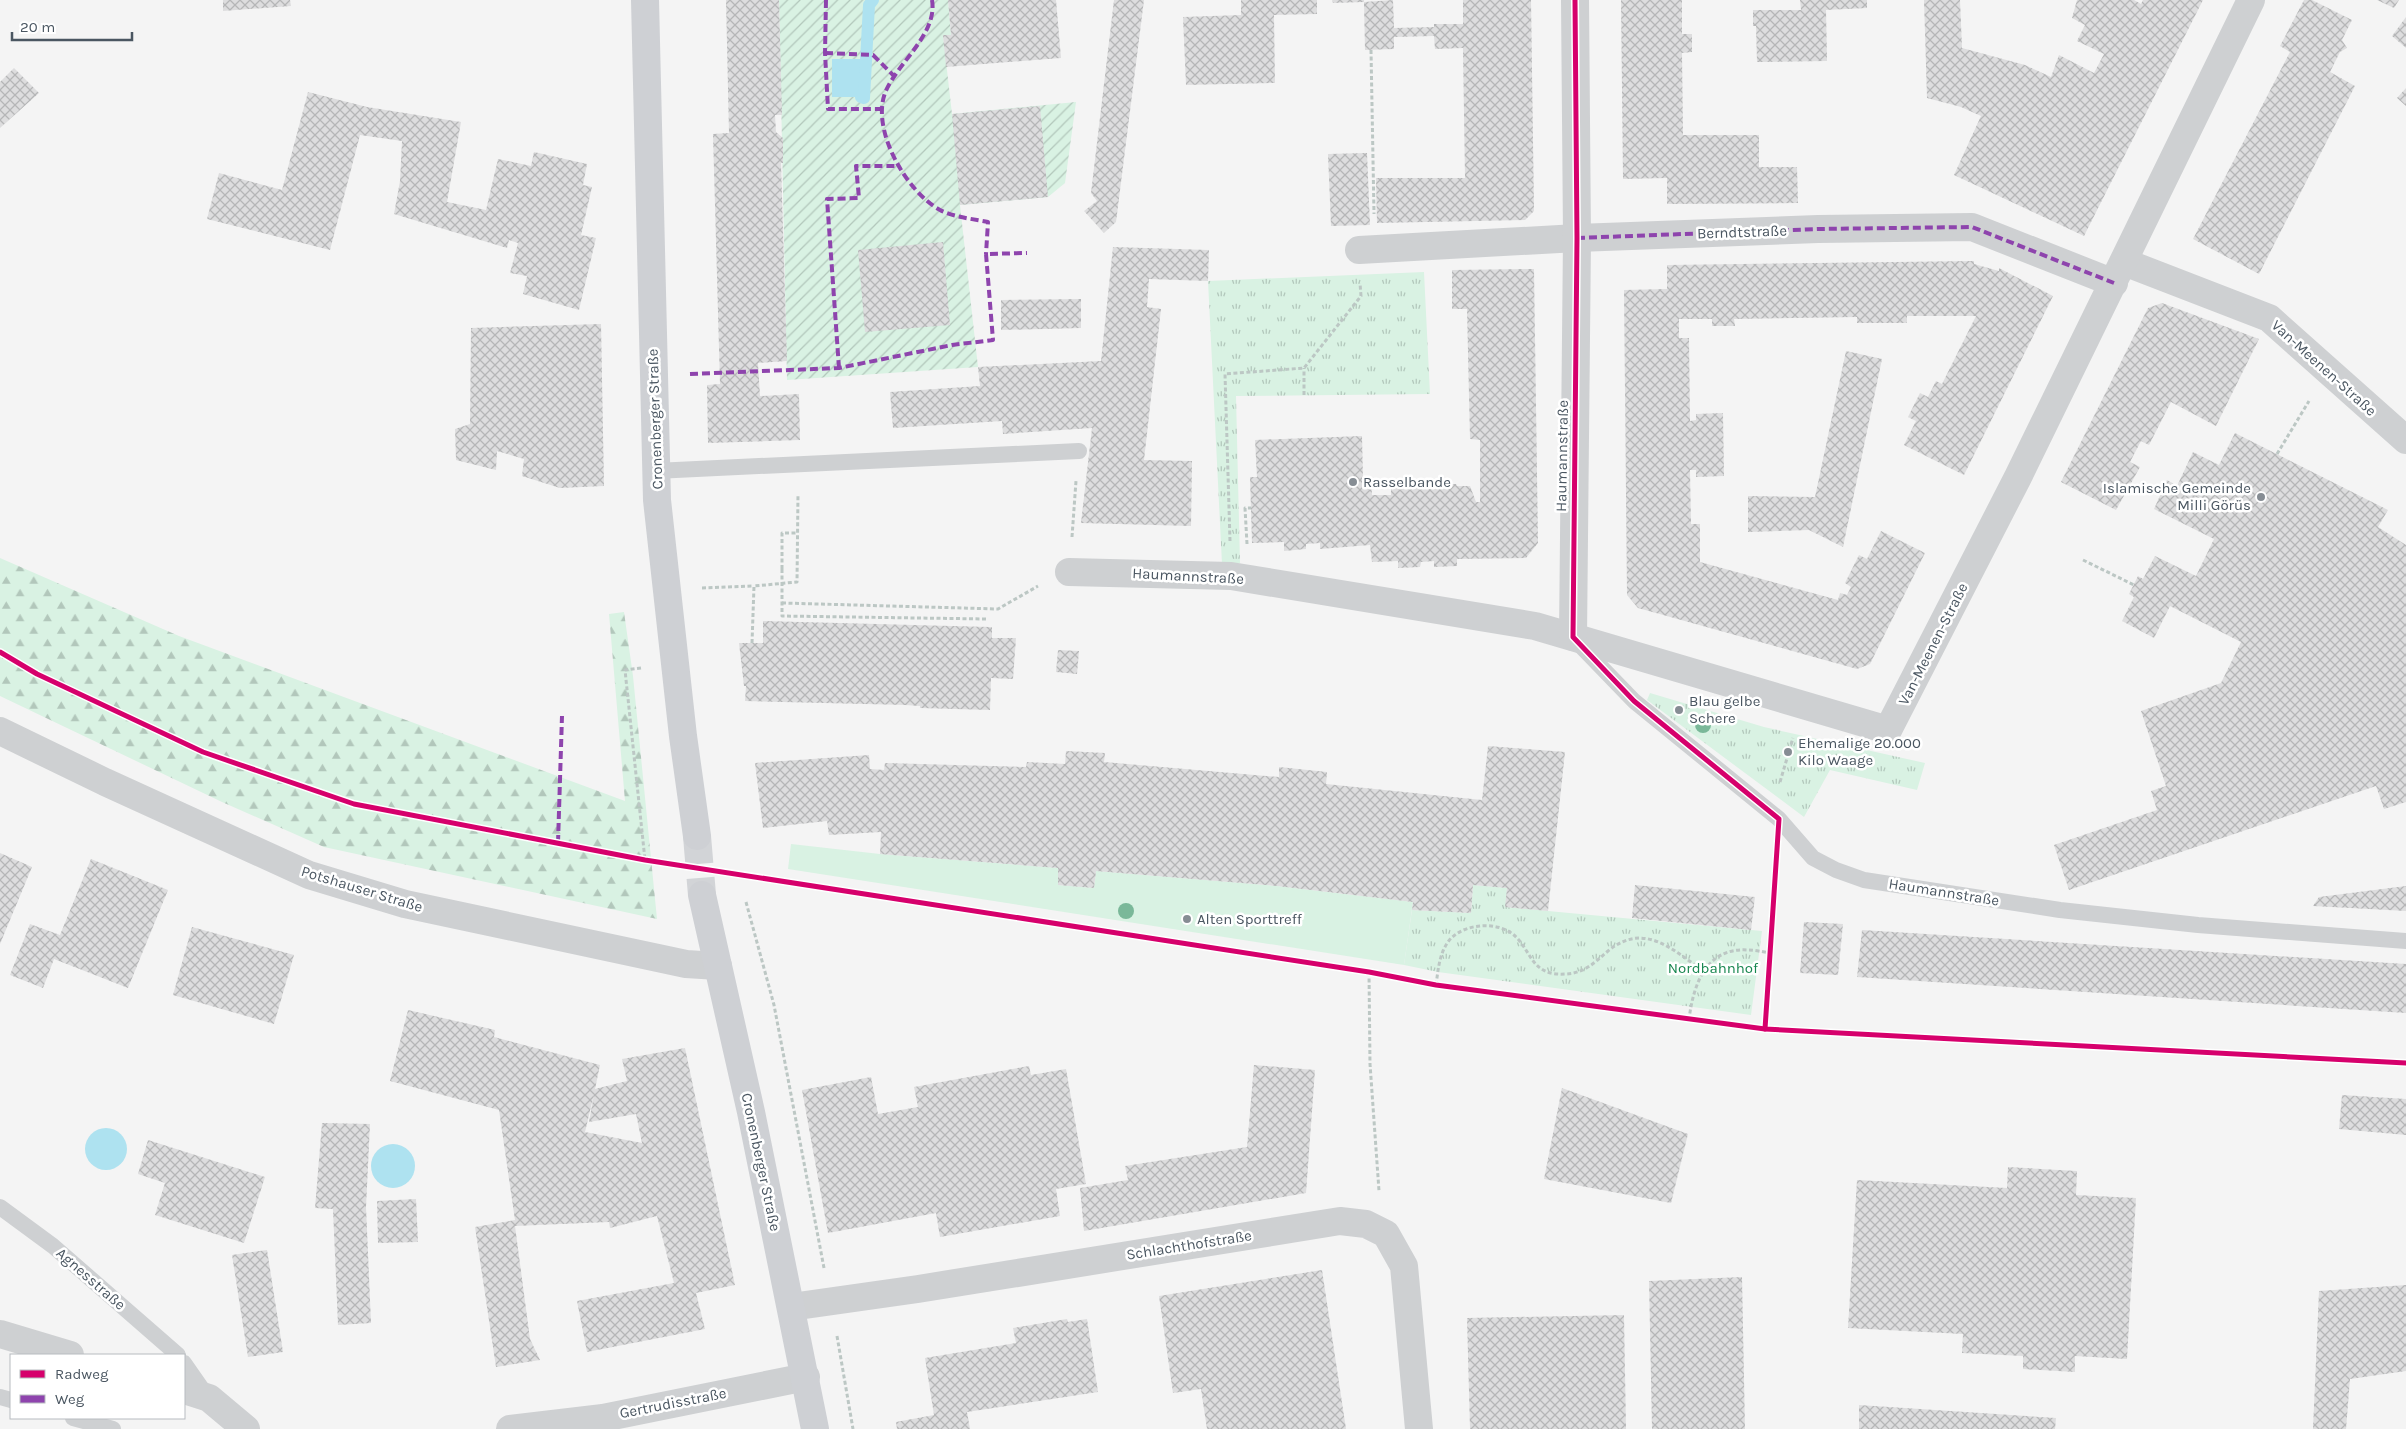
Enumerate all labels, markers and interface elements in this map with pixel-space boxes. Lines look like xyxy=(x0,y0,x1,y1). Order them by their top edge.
scale bar xyxy=(12,10,132,42)
text: 20 m xyxy=(20,18,55,36)
street label: Berndtstraße xyxy=(1697,221,1787,243)
street label: Van-Meenen-Straße xyxy=(2268,316,2380,420)
street label: Cronenberger Straße xyxy=(644,348,666,490)
street label: Haumannstraße xyxy=(1552,400,1572,512)
place label: Rasselbande xyxy=(1363,473,1451,491)
marker: Rasselbande xyxy=(1347,476,1359,488)
place label: Islamische Gemeinde Milli Görüs xyxy=(2103,479,2251,514)
marker: Islamische Gemeinde Milli Görüs xyxy=(2255,491,2267,503)
street label: Haumannstraße xyxy=(1132,564,1244,588)
street label: Van-Meenen-Straße xyxy=(1894,580,1972,708)
place label: Blau gelbe Schere xyxy=(1689,692,1760,727)
marker: Blau gelbe Schere xyxy=(1673,704,1685,716)
place label: Ehemalige 20.000 Kilo Waage xyxy=(1798,734,1921,769)
marker: Ehemalige 20.000 Kilo Waage xyxy=(1782,746,1794,758)
street label: Potshauser Straße xyxy=(299,862,425,916)
street label: Haumannstraße xyxy=(1887,874,2001,910)
place label: Alten Sporttreff xyxy=(1197,910,1303,928)
marker: Alten Sporttreff xyxy=(1181,913,1193,925)
park label: Nordbahnhof xyxy=(1668,959,1759,977)
street label: Cronenberger Straße xyxy=(738,1091,784,1233)
street label: Schlachthofstraße xyxy=(1125,1226,1253,1264)
street label: Agnesstraße xyxy=(53,1244,129,1314)
legend xyxy=(10,1354,185,1419)
text: Radweg xyxy=(55,1365,109,1383)
street label: Gertrudisstraße xyxy=(618,1384,728,1422)
text: Weg xyxy=(55,1390,85,1408)

